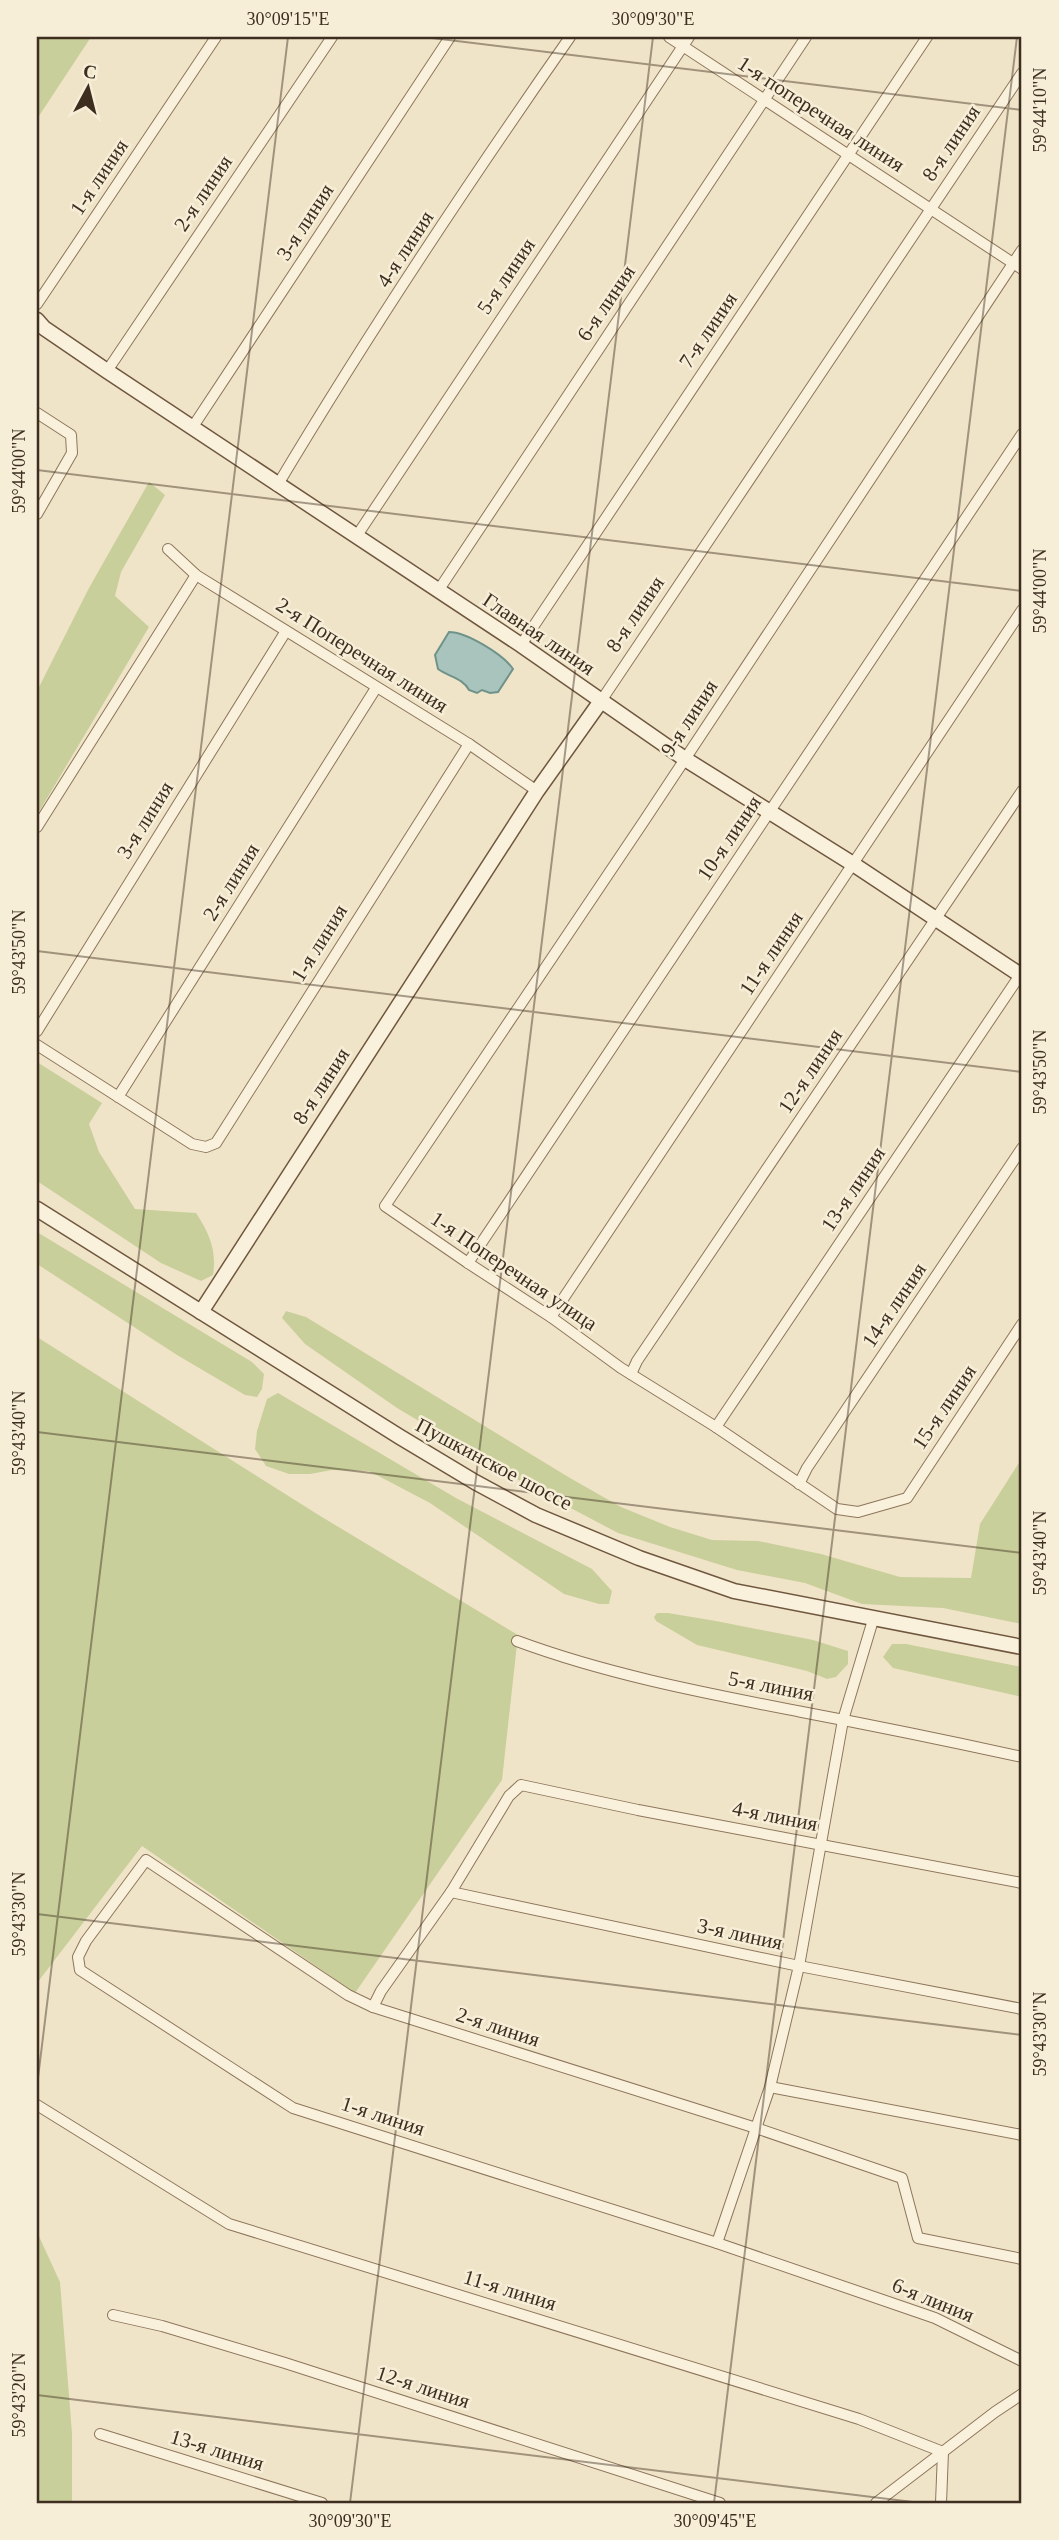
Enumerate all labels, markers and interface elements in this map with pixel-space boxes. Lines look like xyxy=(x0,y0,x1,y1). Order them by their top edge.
text: 30°09'15"E xyxy=(247,9,329,29)
text: 30°09'30"E xyxy=(612,9,694,29)
street label: 1-я поперечная линия xyxy=(733,51,909,177)
north arrow xyxy=(52,52,122,122)
text: С xyxy=(82,60,98,83)
text: 59°44'10"N xyxy=(1030,68,1050,152)
street label: 8-я линия xyxy=(917,100,985,185)
street label: 1-я линия xyxy=(65,134,133,219)
street label: 2-я линия xyxy=(169,150,237,235)
street label: 3-я линия xyxy=(271,179,339,265)
street label: 4-я линия xyxy=(371,206,439,292)
street label: 5-я линия xyxy=(472,233,540,318)
street label: 6-я линия xyxy=(572,260,640,345)
street label: 7-я линия xyxy=(674,287,742,372)
text: 59°44'00"N xyxy=(9,429,29,513)
text: 59°44'00"N xyxy=(1030,549,1050,633)
street label: 8-я линия xyxy=(601,571,669,656)
street label: Главная линия xyxy=(479,588,600,680)
street label: 2-я Поперечная линия xyxy=(272,592,453,718)
street label: 9-я линия xyxy=(655,675,723,761)
street label: 3-я линия xyxy=(112,777,178,863)
street label: 10-я линия xyxy=(692,791,766,885)
street label: 2-я линия xyxy=(198,839,264,925)
street label: 1-я линия xyxy=(286,900,352,986)
street label: 11-я линия xyxy=(734,906,808,999)
text: 59°43'50"N xyxy=(9,910,29,994)
street label: 12-я линия xyxy=(773,1024,847,1118)
text: 59°43'50"N xyxy=(1030,1030,1050,1114)
street label: 8-я линия xyxy=(287,1043,355,1129)
street label: 13-я линия xyxy=(816,1142,890,1236)
street label: 1-я Поперечная улица xyxy=(426,1206,602,1336)
street label: 14-я линия xyxy=(857,1258,931,1352)
street label: 15-я линия xyxy=(907,1360,981,1454)
text: 59°43'40"N xyxy=(9,1391,29,1475)
street label: Пушкинское шоссе xyxy=(412,1413,576,1515)
text: 59°43'40"N xyxy=(1030,1511,1050,1595)
street label: 5-я линия xyxy=(726,1666,816,1706)
street label: 4-я линия xyxy=(730,1796,820,1836)
text: 59°43'30"N xyxy=(9,1872,29,1956)
street label: 3-я линия xyxy=(695,1913,785,1955)
text: 59°43'30"N xyxy=(1030,1992,1050,2076)
street label: 2-я линия xyxy=(453,2002,543,2052)
street label: 1-я линия xyxy=(338,2091,428,2141)
street label: 11-я линия xyxy=(461,2264,560,2316)
street label: 6-я линия xyxy=(889,2273,978,2327)
text: 59°43'20"N xyxy=(9,2353,29,2437)
street label: 12-я линия xyxy=(373,2361,473,2413)
street label: 13-я линия xyxy=(167,2424,267,2476)
text: 30°09'30"E xyxy=(309,2511,391,2531)
text: 30°09'45"E xyxy=(674,2511,756,2531)

